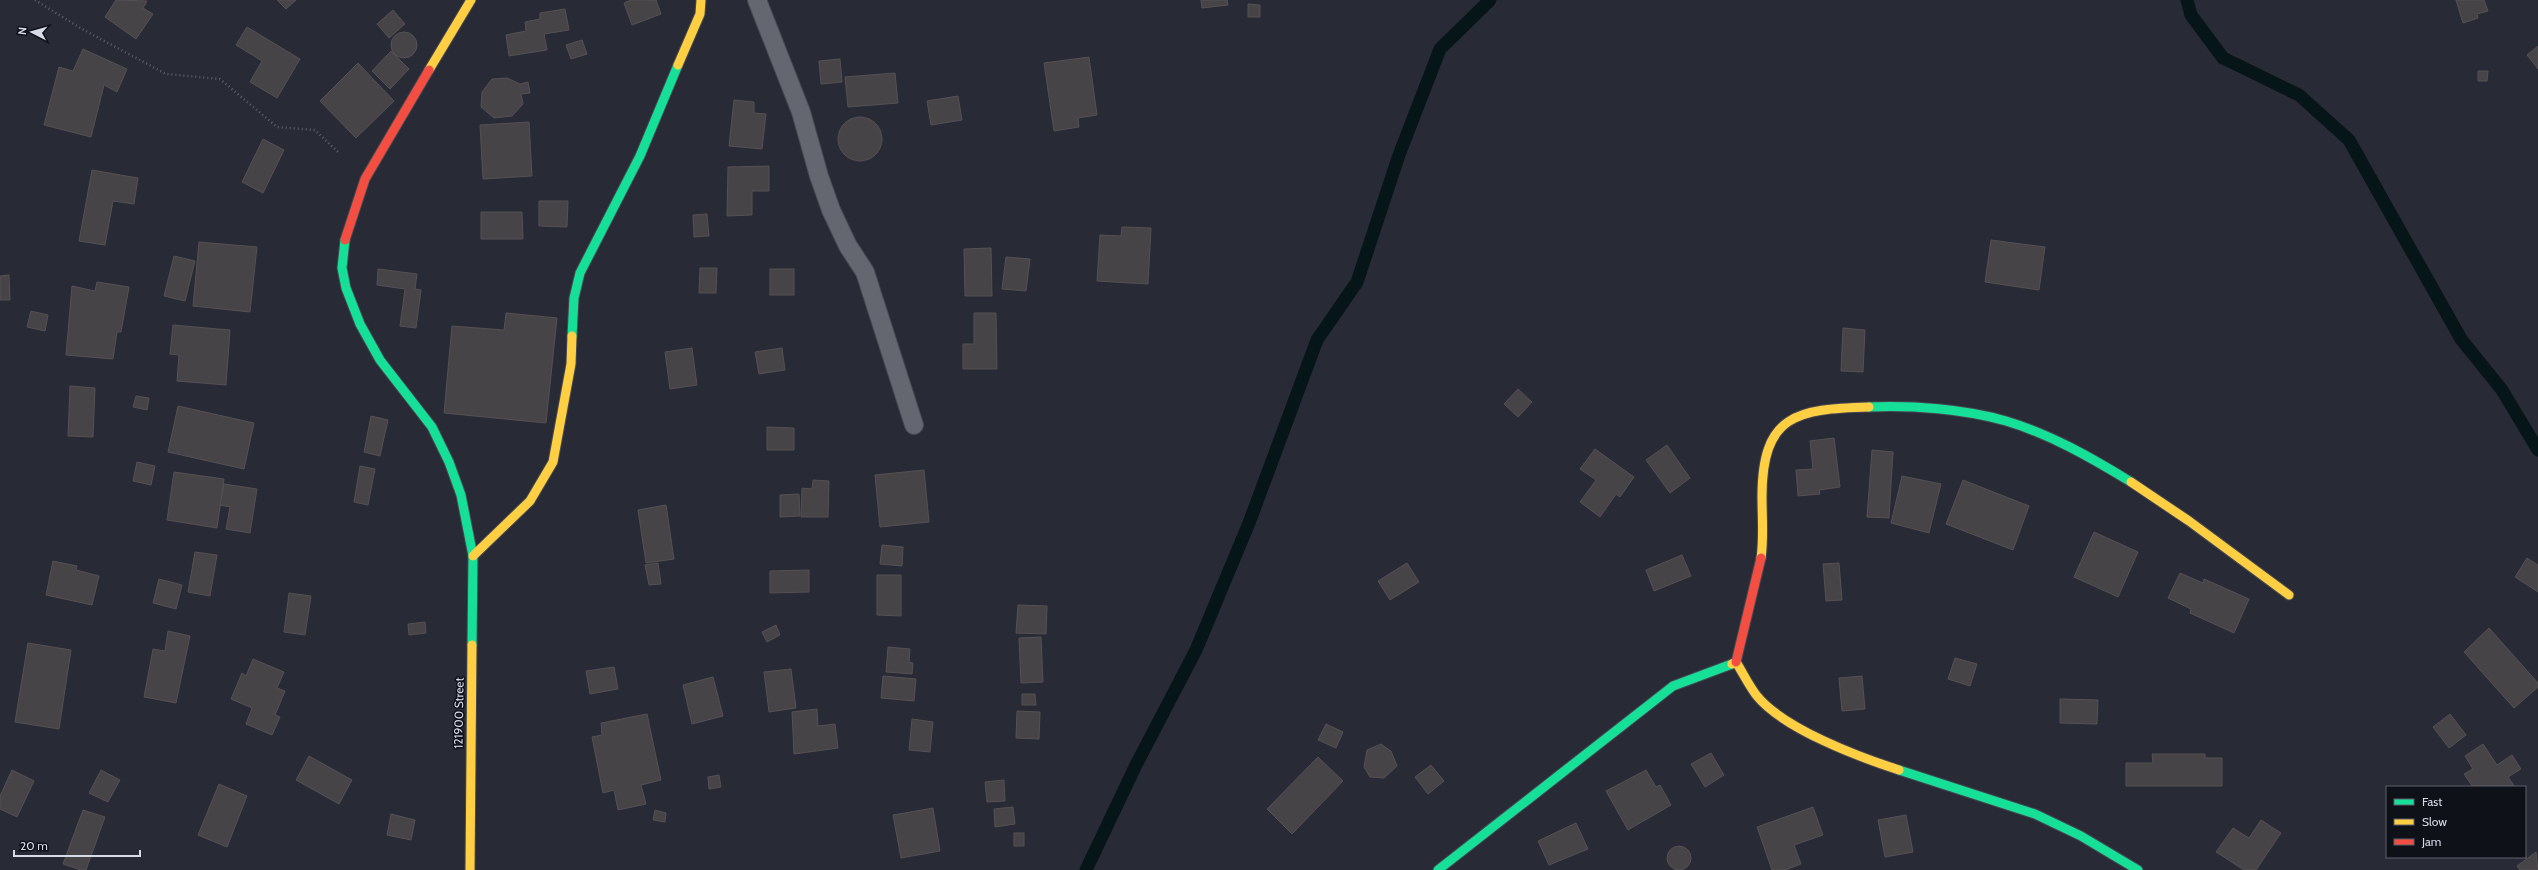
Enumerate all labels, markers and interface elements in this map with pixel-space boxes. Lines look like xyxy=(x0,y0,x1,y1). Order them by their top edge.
north arrow xyxy=(12,12,52,52)
text: N xyxy=(15,26,29,36)
street label: 121900 Street xyxy=(450,677,467,749)
legend xyxy=(2386,786,2526,858)
text: Fast xyxy=(2422,794,2442,809)
text: Slow xyxy=(2422,814,2447,829)
scale bar xyxy=(14,832,140,858)
text: Jam xyxy=(2421,834,2441,849)
text: 20 m xyxy=(20,838,48,853)

